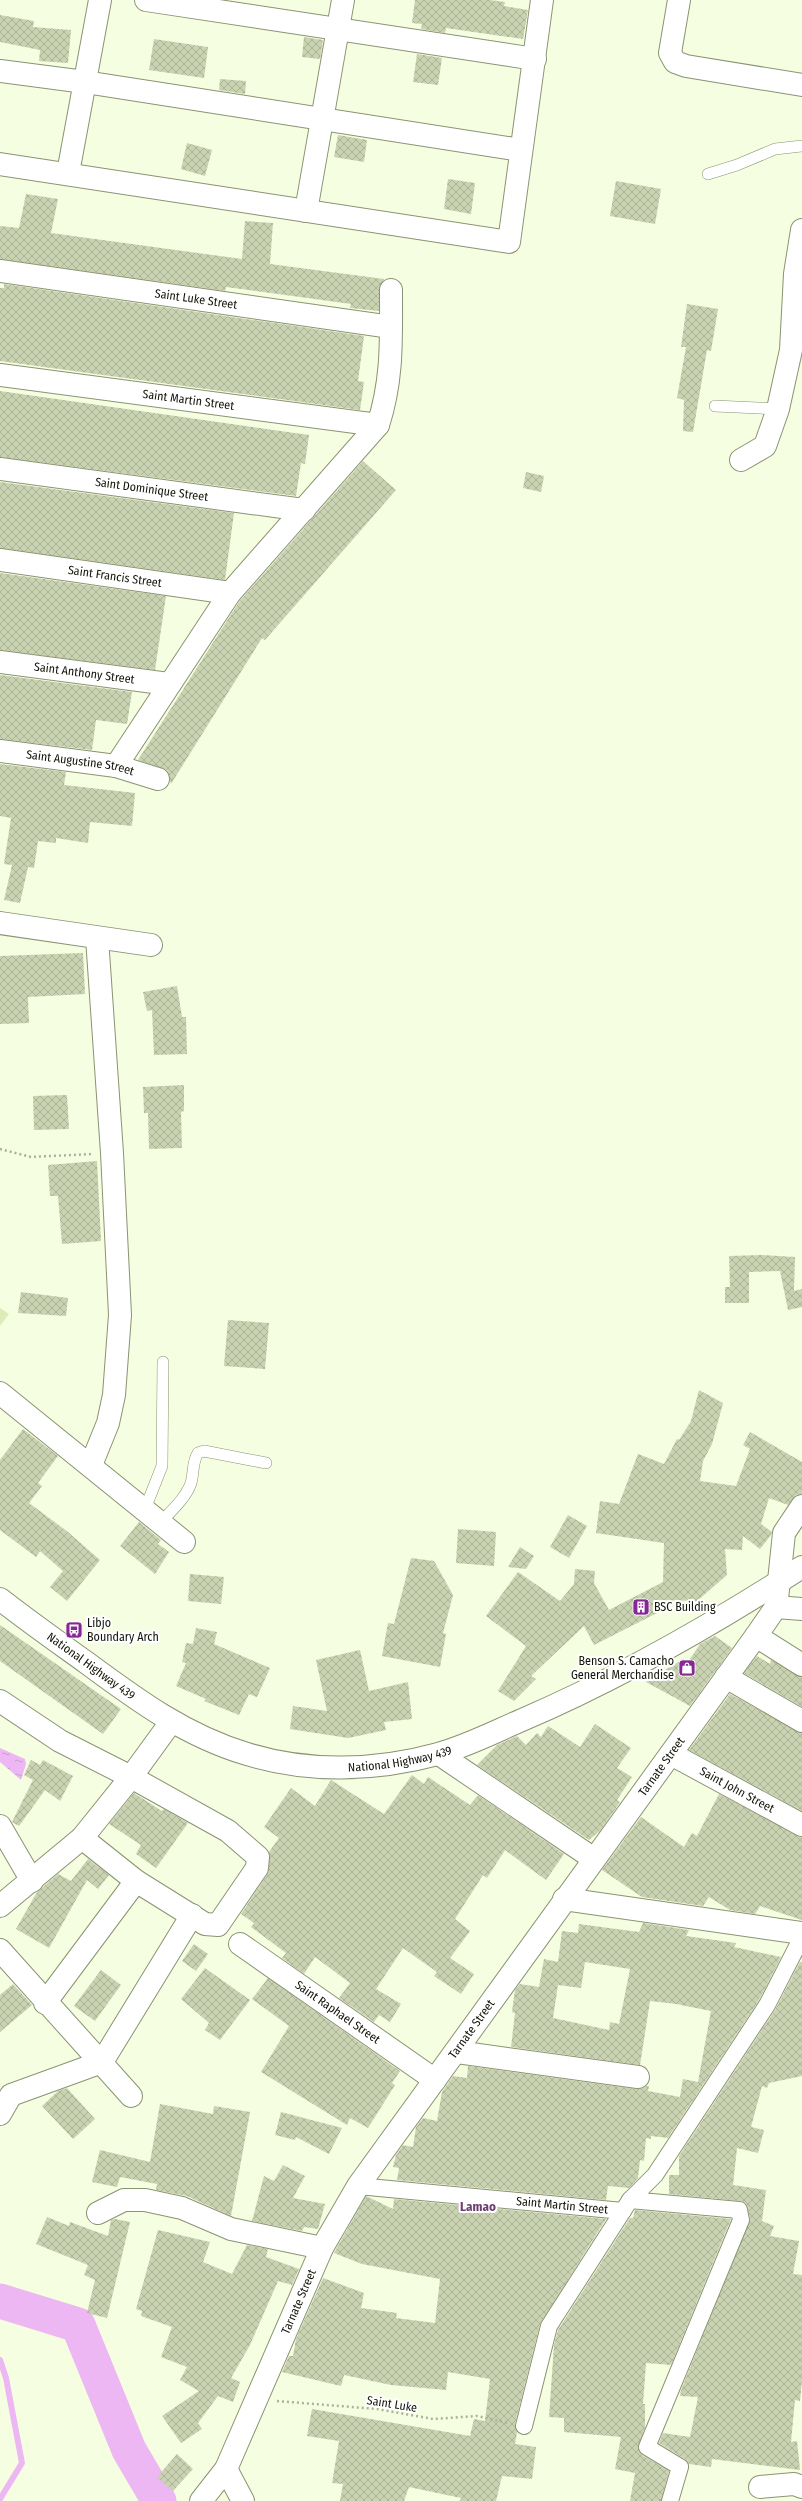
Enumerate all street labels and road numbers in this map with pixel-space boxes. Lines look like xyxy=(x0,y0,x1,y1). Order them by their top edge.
street label: Saint Luke Street xyxy=(154,286,238,312)
street label: Saint Martin Street xyxy=(142,387,235,413)
street label: Saint Dominique Street xyxy=(94,475,209,504)
street label: Saint Francis Street xyxy=(67,563,163,590)
street label: Saint Anthony Street xyxy=(33,660,135,686)
street label: Saint Augustine Street xyxy=(25,747,136,778)
street label: National Highway 439 xyxy=(44,1630,138,1703)
street label: Tarnate Street xyxy=(636,1734,688,1799)
street label: National Highway 439 xyxy=(348,1743,454,1774)
street label: Saint John Street xyxy=(697,1764,777,1816)
street label: Saint Raphael Street xyxy=(292,1978,383,2047)
street label: Tarnate Street xyxy=(446,1997,498,2061)
street label: Saint Martin Street xyxy=(515,2194,609,2217)
street label: Tarnate Street xyxy=(278,2267,319,2336)
street label: Saint Luke xyxy=(366,2393,418,2415)

